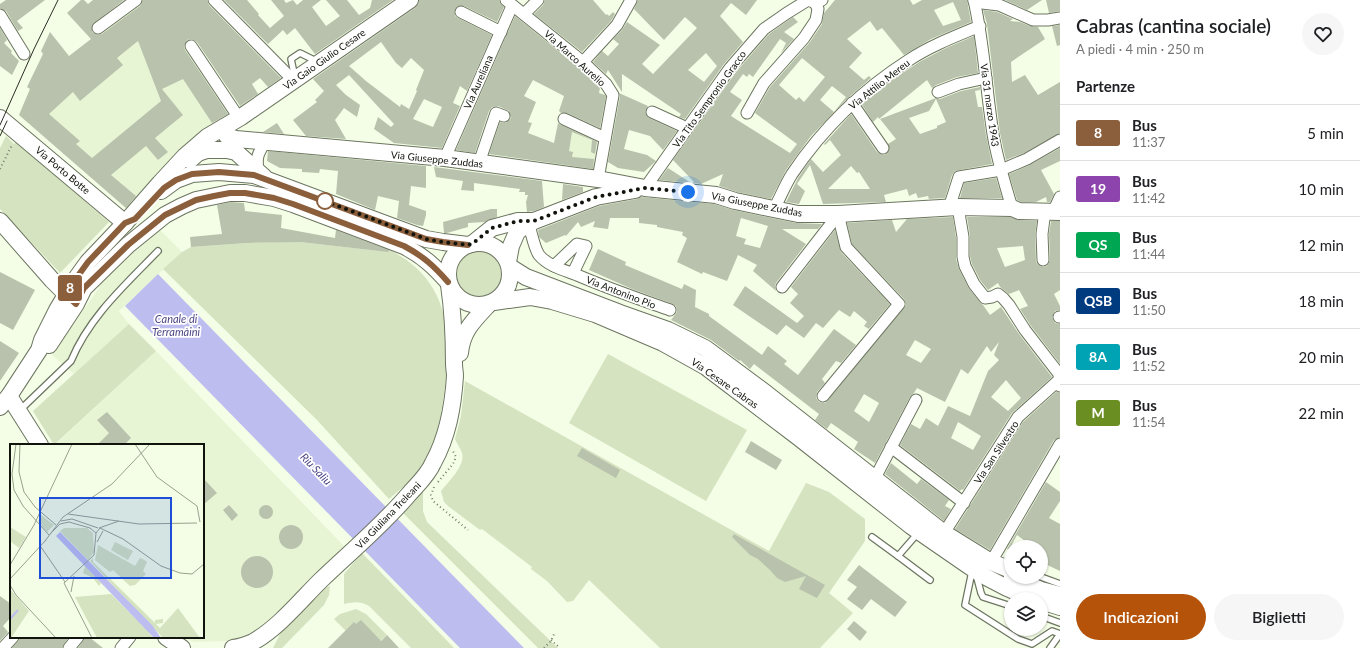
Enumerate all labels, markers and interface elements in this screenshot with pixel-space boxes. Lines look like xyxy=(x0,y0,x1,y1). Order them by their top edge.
button: heart xyxy=(1302,13,1344,55)
text: Cabras (cantina sociale) xyxy=(1076,14,1271,37)
street label: Via Gaio Giulio Cesare xyxy=(281,26,367,92)
street label: Via Marco Aurelio xyxy=(542,27,608,89)
text: A piedi · 4 min · 250 m xyxy=(1076,41,1204,57)
street label: Via Tito Sempronio Gracco xyxy=(670,48,748,150)
street label: Via Aureliana xyxy=(461,53,495,111)
street label: Via Attilio Mereu xyxy=(846,57,912,111)
street label: Via 31 marzo 1943 xyxy=(978,63,1002,147)
text: Partenze xyxy=(1076,77,1135,95)
text: Bus xyxy=(1132,116,1157,134)
text: 8 xyxy=(1094,124,1102,141)
text: 5 min xyxy=(1307,124,1344,142)
text: 11:37 xyxy=(1132,134,1165,150)
street label: Via Porto Botte xyxy=(33,144,93,196)
street label: Via Giuseppe Zuddas xyxy=(390,148,484,170)
text: Bus xyxy=(1132,172,1157,190)
text: 19 xyxy=(1090,180,1106,197)
text: 10 min xyxy=(1298,180,1344,198)
your location xyxy=(678,182,698,202)
street label: Via Giuseppe Zuddas xyxy=(710,189,804,219)
text: 11:42 xyxy=(1132,190,1165,206)
unlabelled marker xyxy=(316,192,334,210)
text: Bus xyxy=(1132,228,1157,246)
text: QS xyxy=(1089,236,1108,253)
text: 12 min xyxy=(1298,236,1344,254)
text: 11:44 xyxy=(1132,246,1165,262)
street label: Via Antonino Pio xyxy=(584,273,658,311)
line badge: 8 xyxy=(57,275,83,301)
text: 8 xyxy=(66,279,74,296)
text: Bus xyxy=(1132,284,1157,302)
text: QSB xyxy=(1084,292,1112,309)
text: 18 min xyxy=(1298,292,1344,310)
text: 11:50 xyxy=(1132,302,1166,318)
water label: Canale di Terramàini xyxy=(152,312,201,338)
text: Bus xyxy=(1132,340,1157,358)
text: 8A xyxy=(1089,348,1107,365)
text: 20 min xyxy=(1298,348,1344,366)
street label: Via Cesare Cabras xyxy=(689,355,761,411)
text: 11:52 xyxy=(1132,358,1165,374)
text: Bus xyxy=(1132,396,1157,414)
text: M xyxy=(1091,404,1105,421)
text: 22 min xyxy=(1298,404,1344,422)
text: 11:54 xyxy=(1132,414,1165,430)
street label: Via San Silvestro xyxy=(971,418,1021,486)
inset map xyxy=(10,444,204,638)
water label: Riu Saliu xyxy=(298,450,335,487)
street label: Via Giuliana Treleani xyxy=(353,479,423,551)
map controls xyxy=(1004,540,1048,636)
button: locate xyxy=(1004,540,1048,584)
button: layers xyxy=(1004,592,1048,636)
button: Indicazioni xyxy=(1076,594,1206,640)
button: Biglietti xyxy=(1214,594,1344,640)

